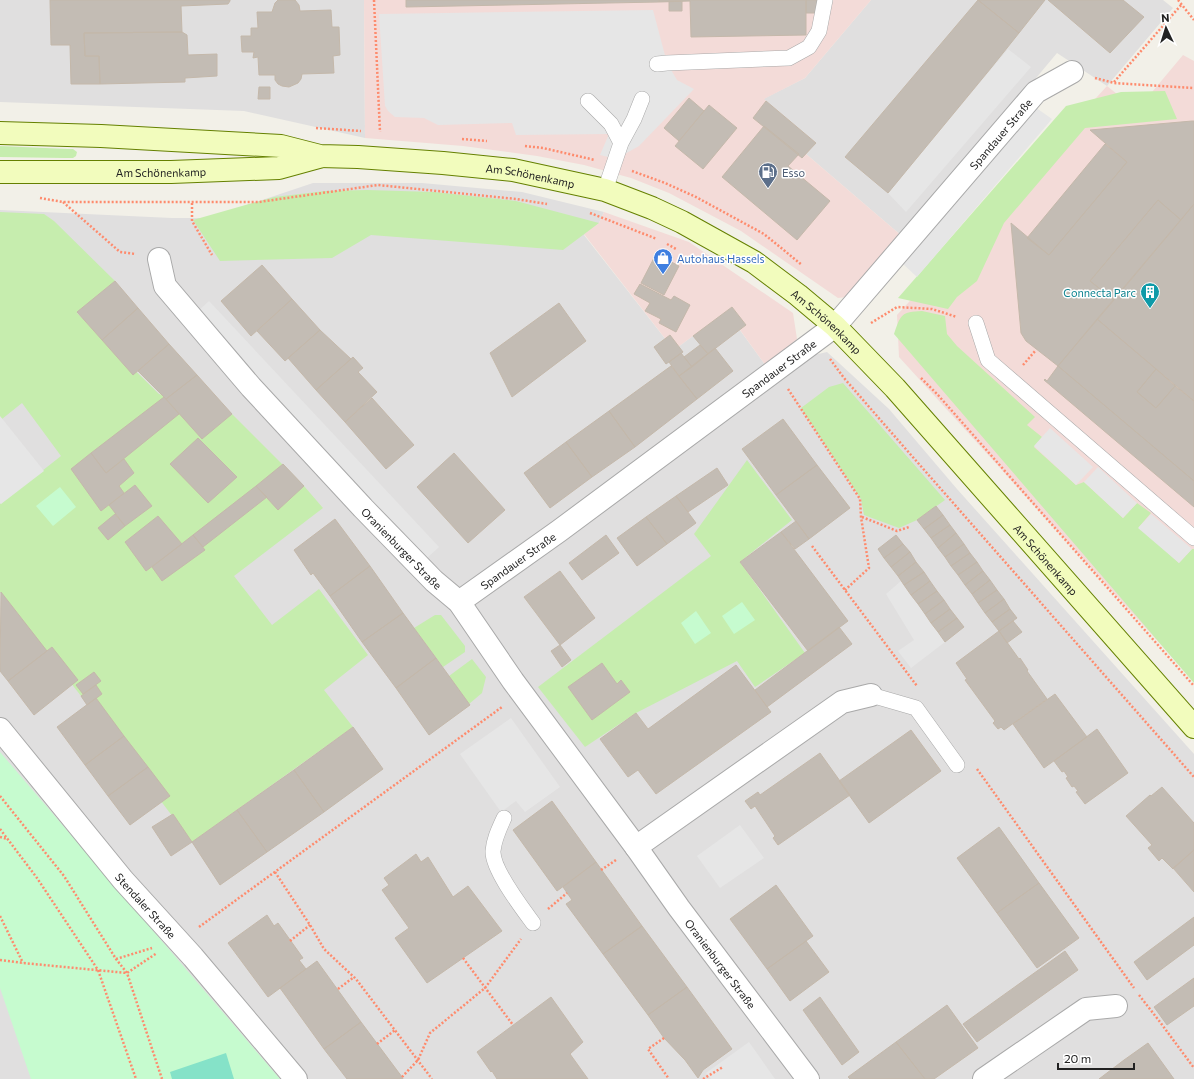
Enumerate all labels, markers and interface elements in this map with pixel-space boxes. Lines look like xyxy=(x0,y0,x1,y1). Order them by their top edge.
north arrow xyxy=(1146,8,1186,48)
text: N xyxy=(1161,11,1170,24)
street label: Spandauer Straße xyxy=(966,96,1034,172)
street label: Am Schönenkamp xyxy=(485,161,576,190)
fuel station icon: Esso xyxy=(757,161,779,189)
street label: Am Schönenkamp xyxy=(116,164,206,179)
place label: Esso xyxy=(782,166,805,179)
shop icon: Autohaus Hassels xyxy=(652,247,674,275)
place label: Autohaus Hassels xyxy=(677,252,765,265)
building icon: Connecta Parc xyxy=(1139,281,1161,309)
street label: Am Schönenkamp xyxy=(789,286,865,356)
place label: Connecta Parc xyxy=(1063,286,1136,299)
street label: Spandauer Straße xyxy=(739,336,818,400)
street label: Oranienburger Straße xyxy=(359,504,445,592)
street label: Am Schönenkamp xyxy=(1011,521,1081,597)
street label: Spandauer Straße xyxy=(478,529,558,591)
street label: Stendaler Straße xyxy=(113,870,179,941)
street label: Oranienburger Straße xyxy=(683,916,759,1011)
scale bar xyxy=(1058,1045,1134,1071)
text: 20 m xyxy=(1064,1051,1091,1065)

